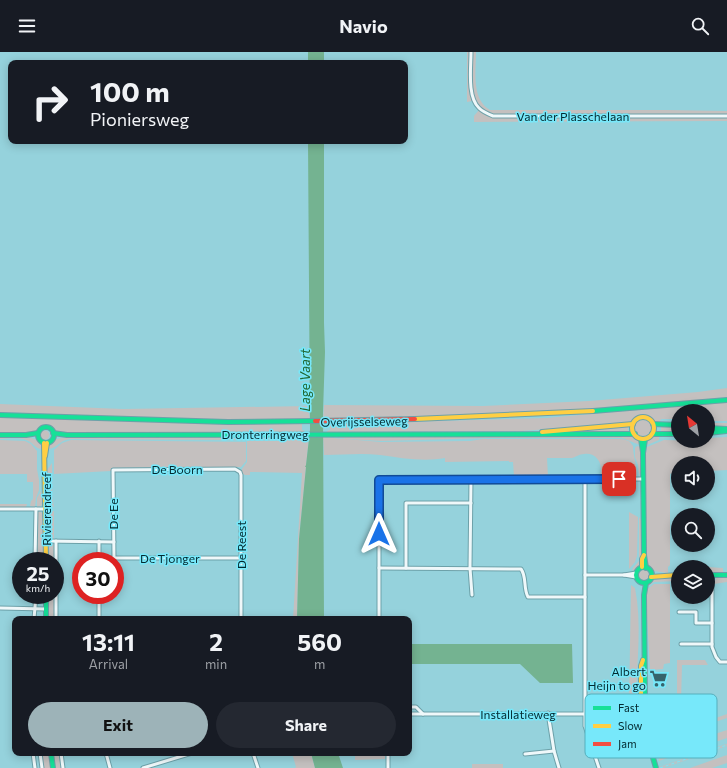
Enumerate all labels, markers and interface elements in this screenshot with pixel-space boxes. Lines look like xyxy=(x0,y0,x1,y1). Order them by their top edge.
icon: menu xyxy=(16,15,38,37)
text: Navio xyxy=(339,15,388,37)
icon: search xyxy=(689,15,711,37)
text: 100 m xyxy=(90,74,170,108)
icon: right xyxy=(24,76,76,128)
text: Pioniersweg xyxy=(90,108,189,130)
street label: Van der Plasschelaan xyxy=(517,109,629,123)
water label: Lage Vaart xyxy=(297,348,313,411)
north arrow xyxy=(671,404,715,448)
map controls xyxy=(671,404,715,604)
street label: Overijsselseweg xyxy=(320,413,408,429)
street label: Dronterringweg xyxy=(222,427,309,441)
button: sound xyxy=(671,456,715,500)
street label: De Boorn xyxy=(151,462,203,476)
pin xyxy=(602,462,636,496)
icon: arrive xyxy=(608,468,630,490)
street label: Rivierendreef xyxy=(39,472,53,546)
street label: De Ee xyxy=(106,499,120,529)
button: search xyxy=(671,508,715,552)
position arrow xyxy=(358,513,400,555)
street label: De Reest xyxy=(234,521,248,569)
street label: De Tjonger xyxy=(140,551,200,565)
speed limit sign: 30 xyxy=(72,552,124,604)
button: layers xyxy=(671,560,715,604)
text: 25 xyxy=(26,561,50,585)
text: km/h xyxy=(26,582,50,594)
text: 13:11 xyxy=(82,627,135,656)
text: 2 xyxy=(209,627,223,656)
text: 560 xyxy=(297,627,342,656)
text: Arrival xyxy=(89,656,128,672)
text: min xyxy=(205,656,227,672)
text: m xyxy=(314,656,325,672)
place label: Albert Heijn to go xyxy=(588,664,646,692)
supermarket icon: Albert Heijn to go xyxy=(649,668,669,688)
legend xyxy=(585,694,717,758)
text: Fast xyxy=(618,701,640,714)
button: Exit xyxy=(28,702,208,748)
button: Share xyxy=(216,702,396,748)
street label: Installatieweg xyxy=(480,707,556,721)
text: Slow xyxy=(618,719,643,732)
text: Jam xyxy=(618,737,637,751)

